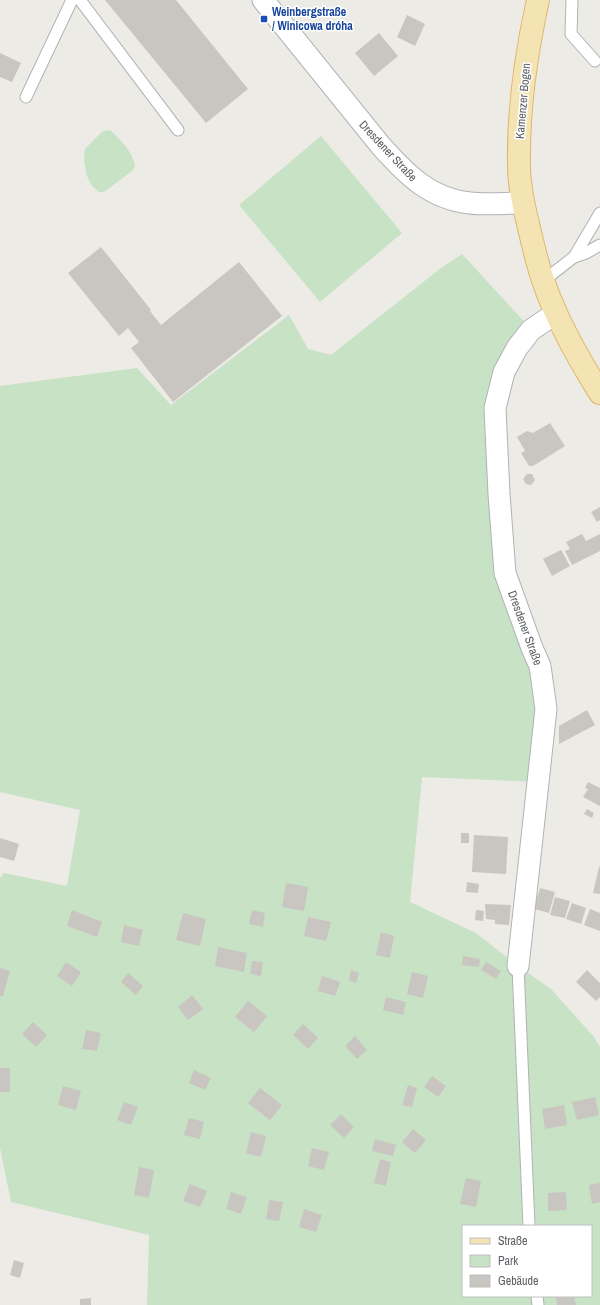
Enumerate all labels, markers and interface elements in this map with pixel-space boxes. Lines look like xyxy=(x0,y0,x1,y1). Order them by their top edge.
place label: Weinbergstraße / Winicowa dróha xyxy=(272,4,353,34)
marker: Weinbergstraße / Winicowa dróha xyxy=(259,14,269,24)
street label: Kamenzer Bogen xyxy=(512,62,534,140)
street label: Dresdener Straße xyxy=(355,117,421,185)
street label: Dresdener Straße xyxy=(504,589,546,667)
legend xyxy=(462,1225,592,1297)
text: Straße xyxy=(498,1233,528,1249)
text: Park xyxy=(498,1253,518,1269)
text: Gebäude xyxy=(498,1273,539,1289)

